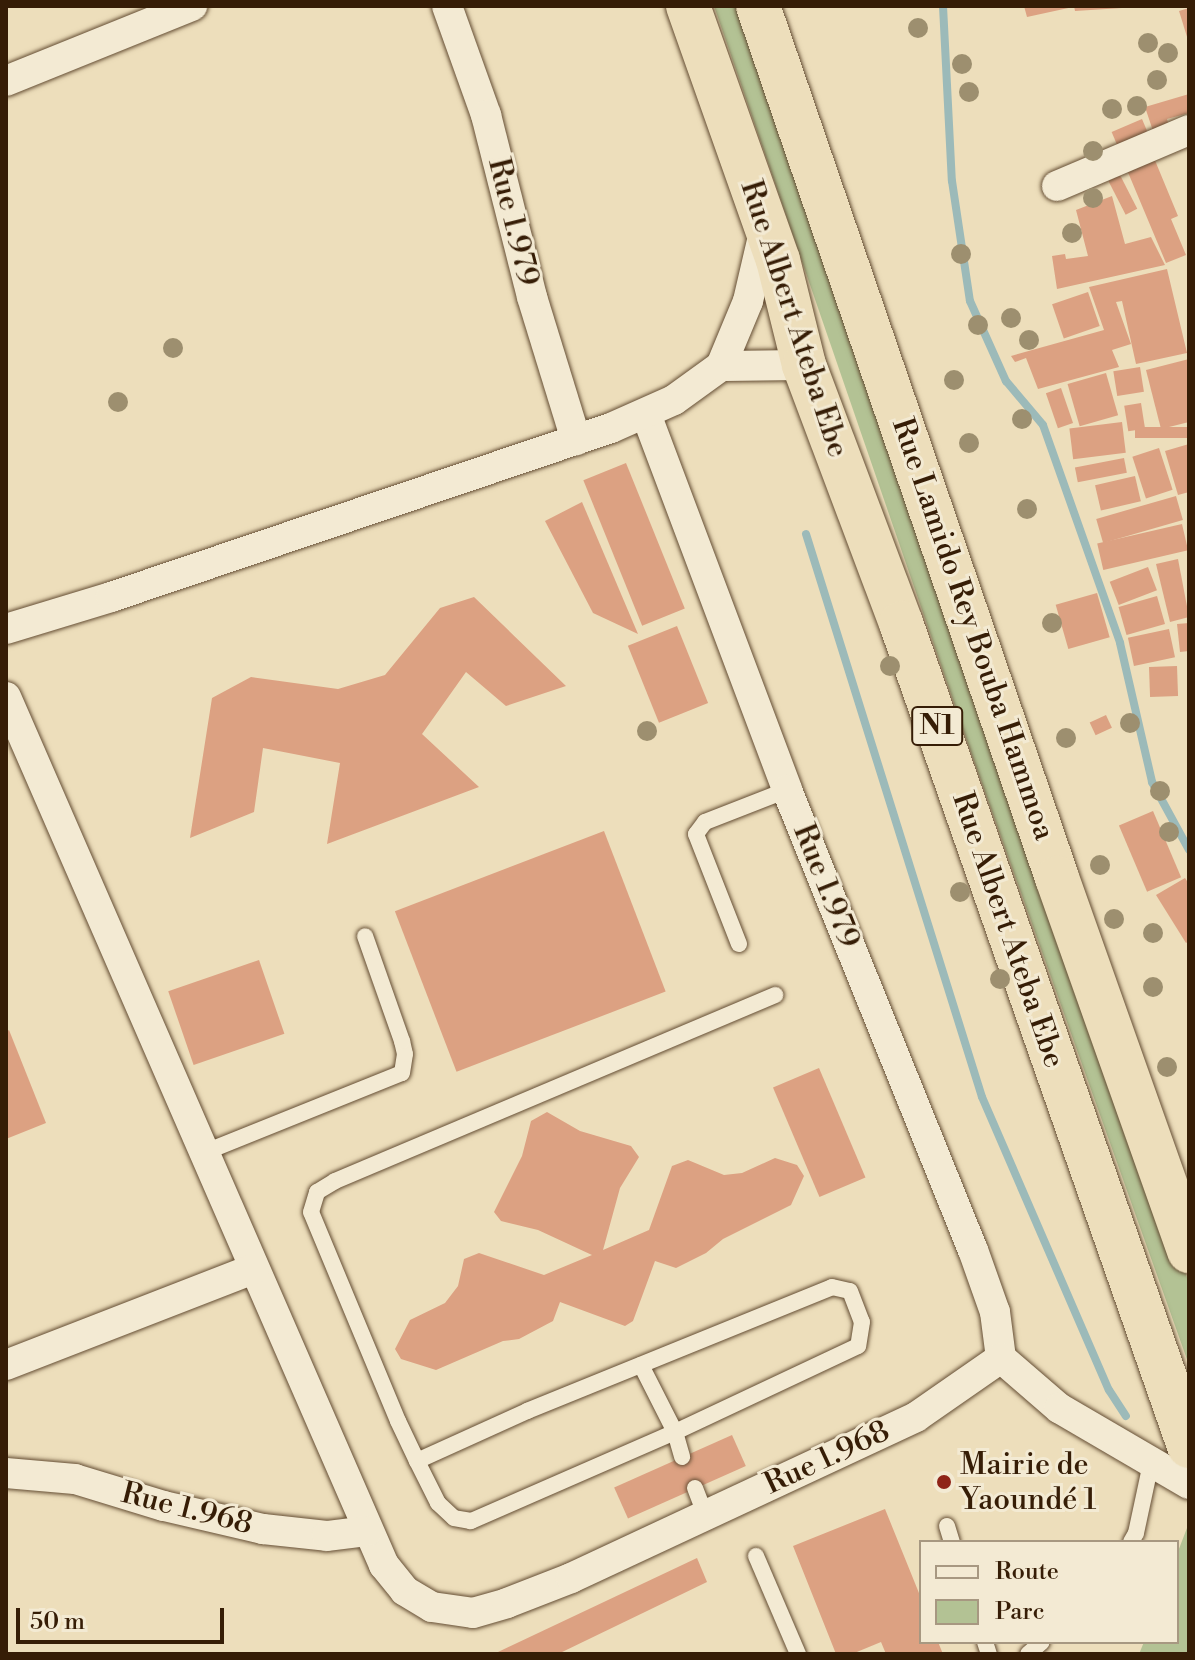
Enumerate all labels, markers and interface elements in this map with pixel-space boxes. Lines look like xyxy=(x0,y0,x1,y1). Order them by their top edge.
street label: Rue 1.979 xyxy=(480,154,546,290)
street label: Rue Albert Ateba Ebe xyxy=(732,176,856,462)
street label: Rue Lamido Rey Bouba Hammoa xyxy=(884,413,1062,845)
road number: N1 xyxy=(911,702,963,750)
street label: Rue Albert Ateba Ebe xyxy=(944,788,1072,1072)
street label: Rue 1.979 xyxy=(785,819,867,953)
street label: Rue 1.968 xyxy=(759,1413,895,1503)
place label: Mairie de Yaoundé 1 xyxy=(960,1447,1096,1518)
marker: Mairie de Yaoundé 1 xyxy=(935,1473,953,1491)
street label: Rue 1.968 xyxy=(118,1475,256,1543)
legend xyxy=(919,1540,1179,1644)
text: Route xyxy=(995,1557,1059,1587)
scale bar xyxy=(20,1592,228,1642)
text: Parc xyxy=(995,1597,1045,1627)
text: 50 m xyxy=(30,1607,85,1637)

